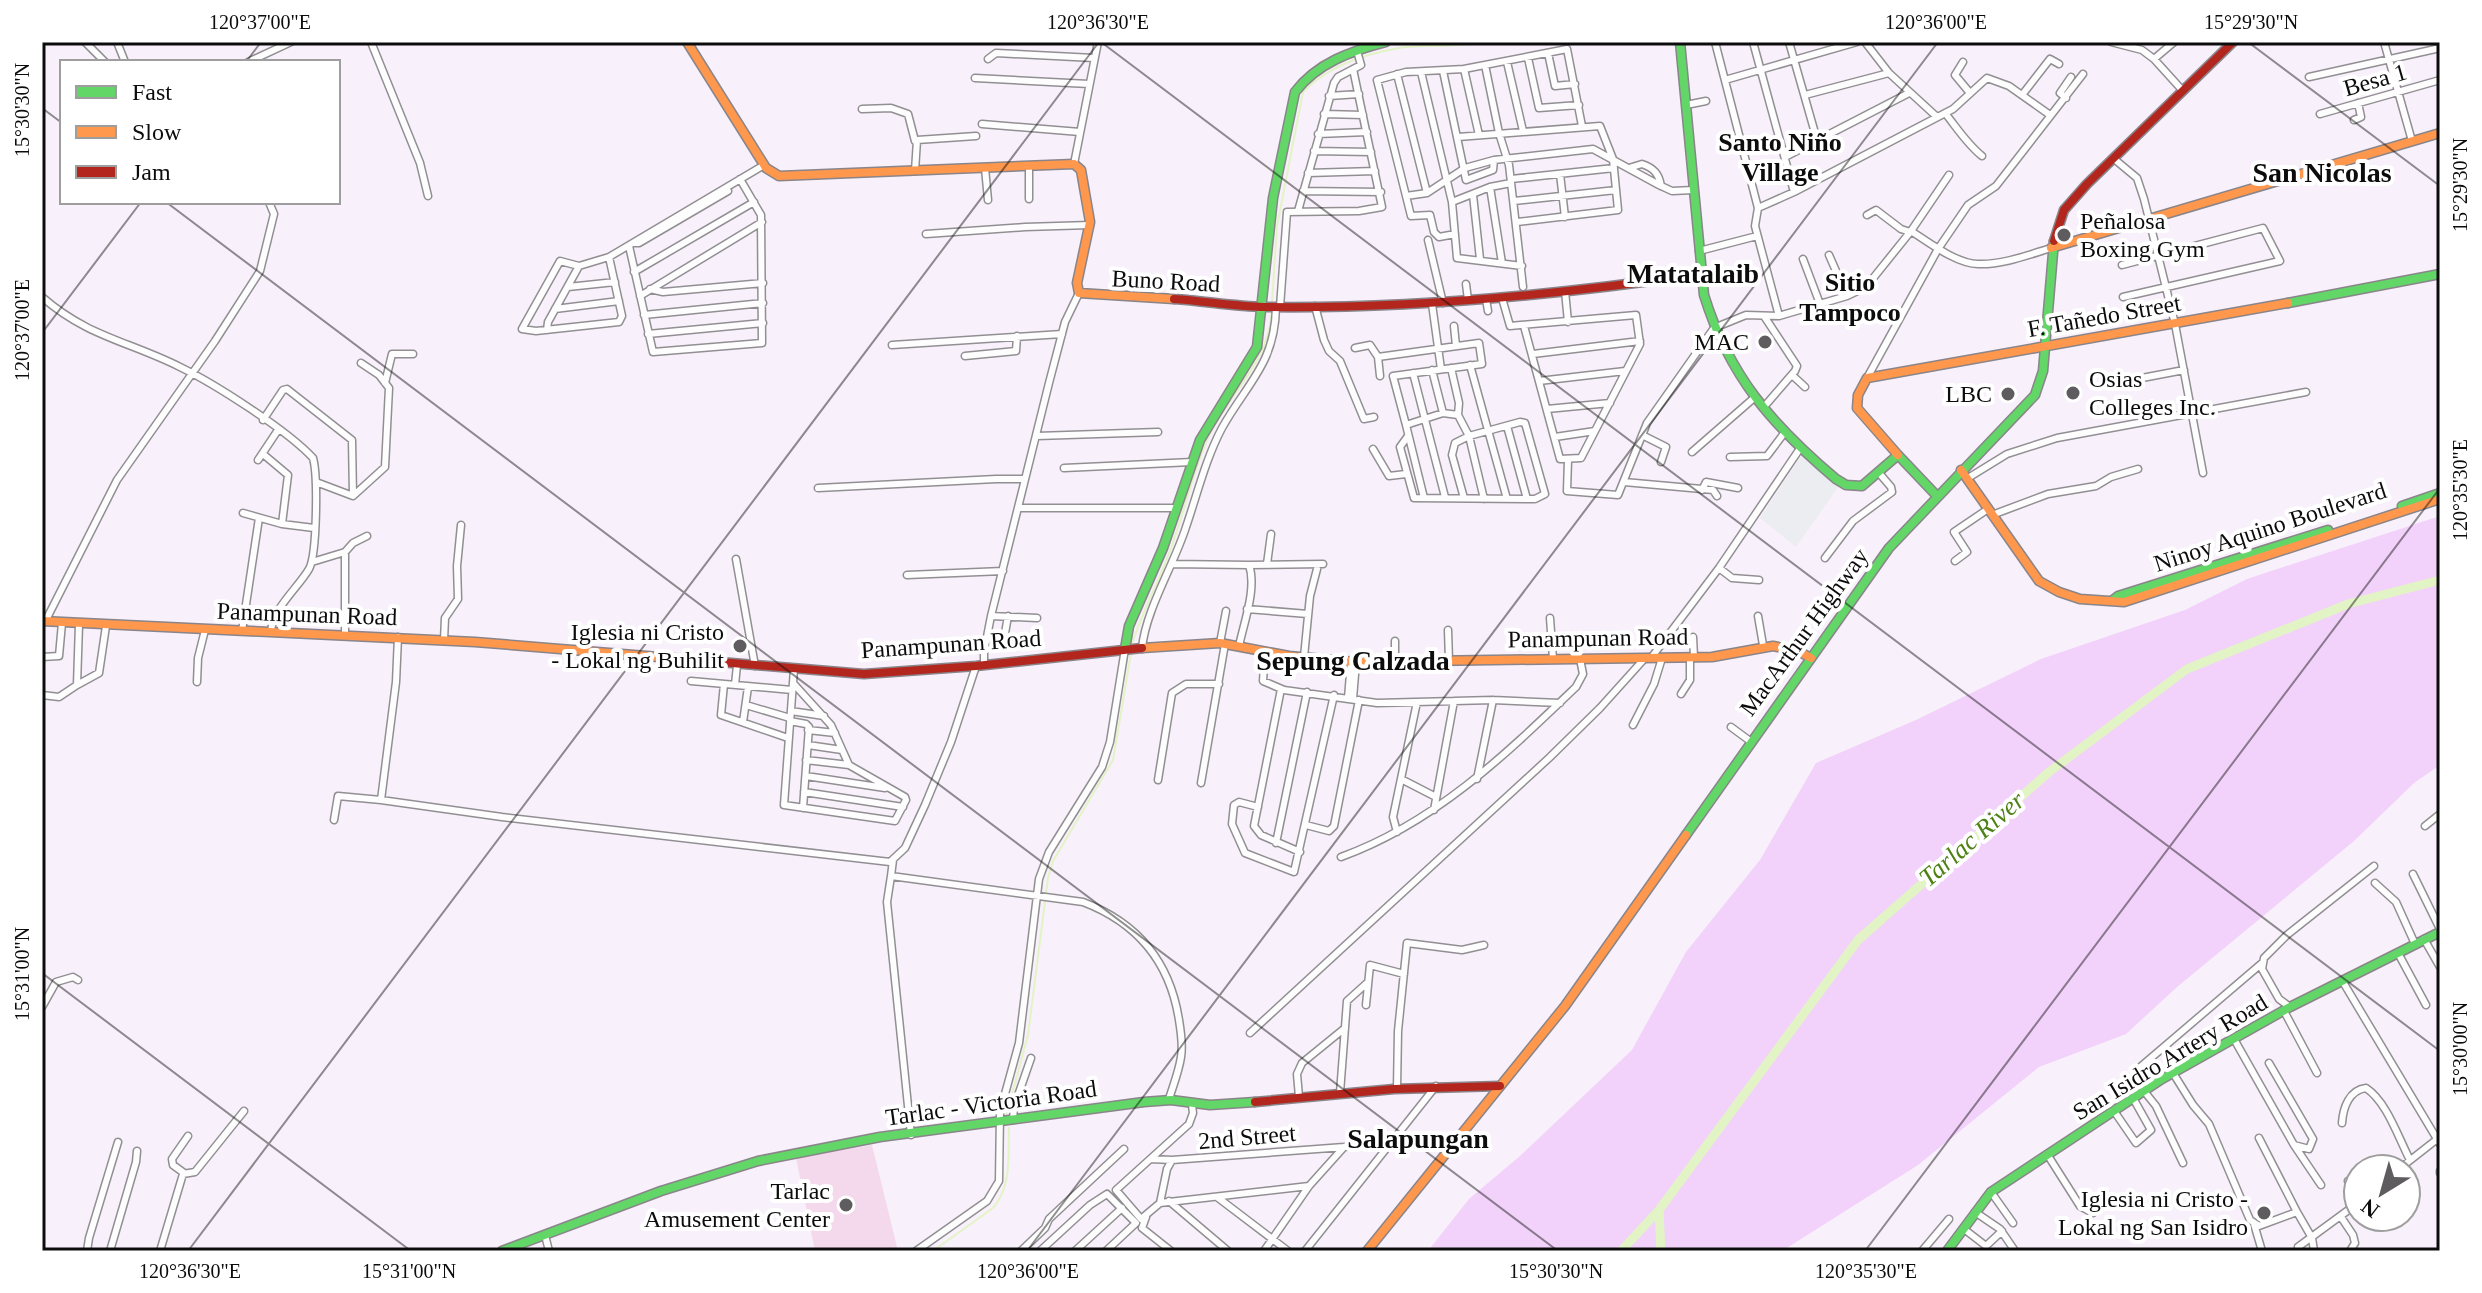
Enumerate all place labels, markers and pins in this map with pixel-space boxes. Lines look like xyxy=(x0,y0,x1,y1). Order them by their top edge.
place label: Peñalosa Boxing Gym xyxy=(2080,208,2205,262)
marker: Peñalosa Boxing Gym xyxy=(2055,226,2073,244)
place label: MAC xyxy=(1694,329,1749,355)
marker: MAC xyxy=(1756,333,1774,351)
place label: Osias Colleges Inc. xyxy=(2089,366,2216,420)
place label: LBC xyxy=(1945,381,1992,407)
marker: Osias Colleges Inc. xyxy=(2064,384,2082,402)
marker: LBC xyxy=(1999,385,2017,403)
place label: Iglesia ni Cristo - Lokal ng Buhilit xyxy=(551,619,724,673)
marker: Iglesia ni Cristo - Lokal ng Buhilit xyxy=(731,637,749,655)
place label: Tarlac Amusement Center xyxy=(644,1178,830,1232)
place label: Iglesia ni Cristo - Lokal ng San Isidro xyxy=(2058,1186,2248,1240)
marker: Tarlac Amusement Center xyxy=(837,1196,855,1214)
marker: Iglesia ni Cristo - Lokal ng San Isidro xyxy=(2255,1204,2273,1222)

